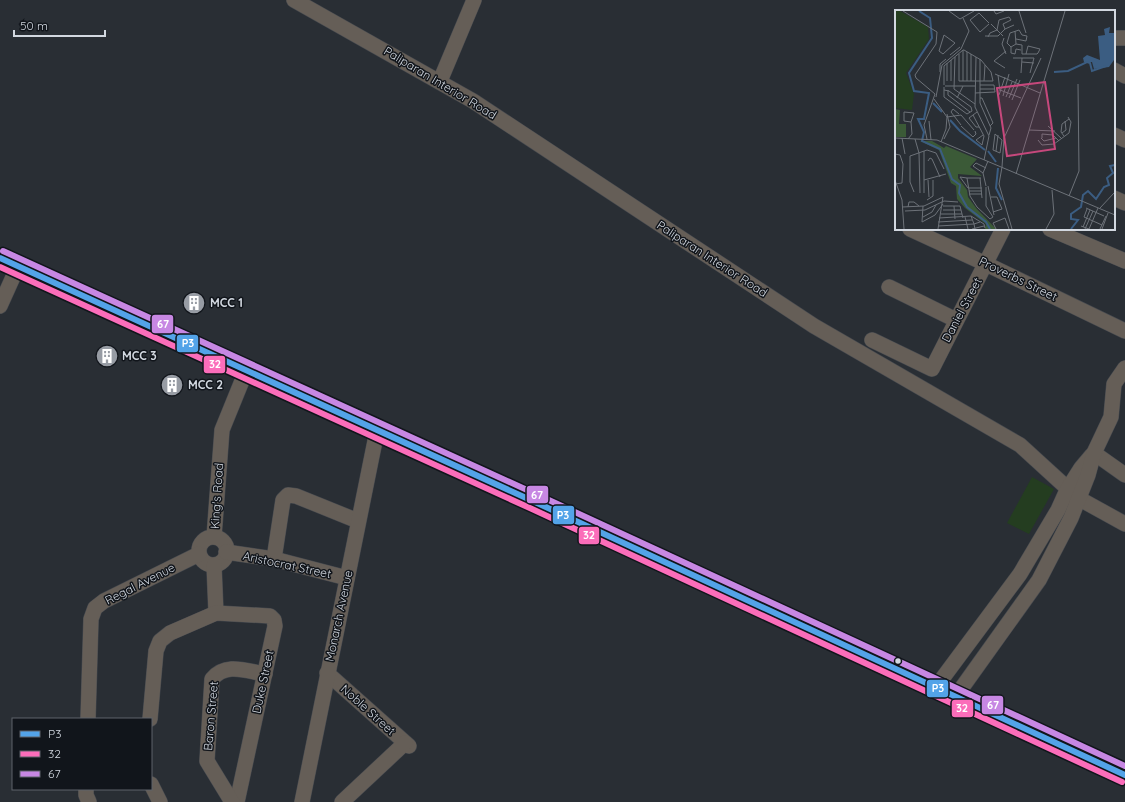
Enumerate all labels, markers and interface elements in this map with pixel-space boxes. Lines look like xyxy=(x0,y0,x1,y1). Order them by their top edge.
inset map xyxy=(895,10,1115,230)
scale bar xyxy=(14,12,105,38)
text: 50 m xyxy=(20,18,48,33)
street label: Paliparan Interior Road xyxy=(381,43,499,122)
street label: Paliparan Interior Road xyxy=(654,217,770,300)
street label: Proverbs Street xyxy=(977,253,1060,304)
street label: Daniel Street xyxy=(938,275,985,345)
building icon: MCC 1 xyxy=(181,290,207,316)
place label: MCC 1 xyxy=(210,295,243,310)
line badge: 67 xyxy=(151,314,174,334)
text: 67 xyxy=(157,317,169,331)
line badge: P3 xyxy=(176,334,199,353)
text: P3 xyxy=(182,336,194,350)
building icon: MCC 3 xyxy=(94,343,120,369)
place label: MCC 3 xyxy=(122,348,157,363)
line badge: 32 xyxy=(203,355,226,374)
text: 32 xyxy=(209,357,221,371)
building icon: MCC 2 xyxy=(159,372,185,398)
place label: MCC 2 xyxy=(188,377,223,392)
street label: King's Road xyxy=(207,462,226,529)
line badge: 67 xyxy=(526,485,549,504)
text: 67 xyxy=(531,488,543,502)
line badge: P3 xyxy=(552,505,575,525)
text: P3 xyxy=(557,508,569,522)
line badge: 32 xyxy=(578,526,600,545)
text: 32 xyxy=(583,528,595,542)
street label: Aristocrat Street xyxy=(242,548,333,581)
street label: Regal Avenue xyxy=(102,559,177,608)
street label: Monarch Avenue xyxy=(321,569,356,663)
street label: Duke Street xyxy=(248,649,277,715)
unlabelled marker xyxy=(893,656,903,666)
line badge: P3 xyxy=(926,679,949,698)
street label: Baron Street xyxy=(200,681,221,751)
street label: Noble Street xyxy=(338,681,399,738)
text: P3 xyxy=(932,681,944,695)
line badge: 67 xyxy=(981,695,1004,715)
text: 67 xyxy=(987,698,999,712)
line badge: 32 xyxy=(951,699,974,718)
text: 32 xyxy=(956,701,968,715)
legend xyxy=(12,718,152,790)
text: P3 xyxy=(48,726,61,741)
text: 32 xyxy=(48,746,61,761)
text: 67 xyxy=(48,766,61,781)

